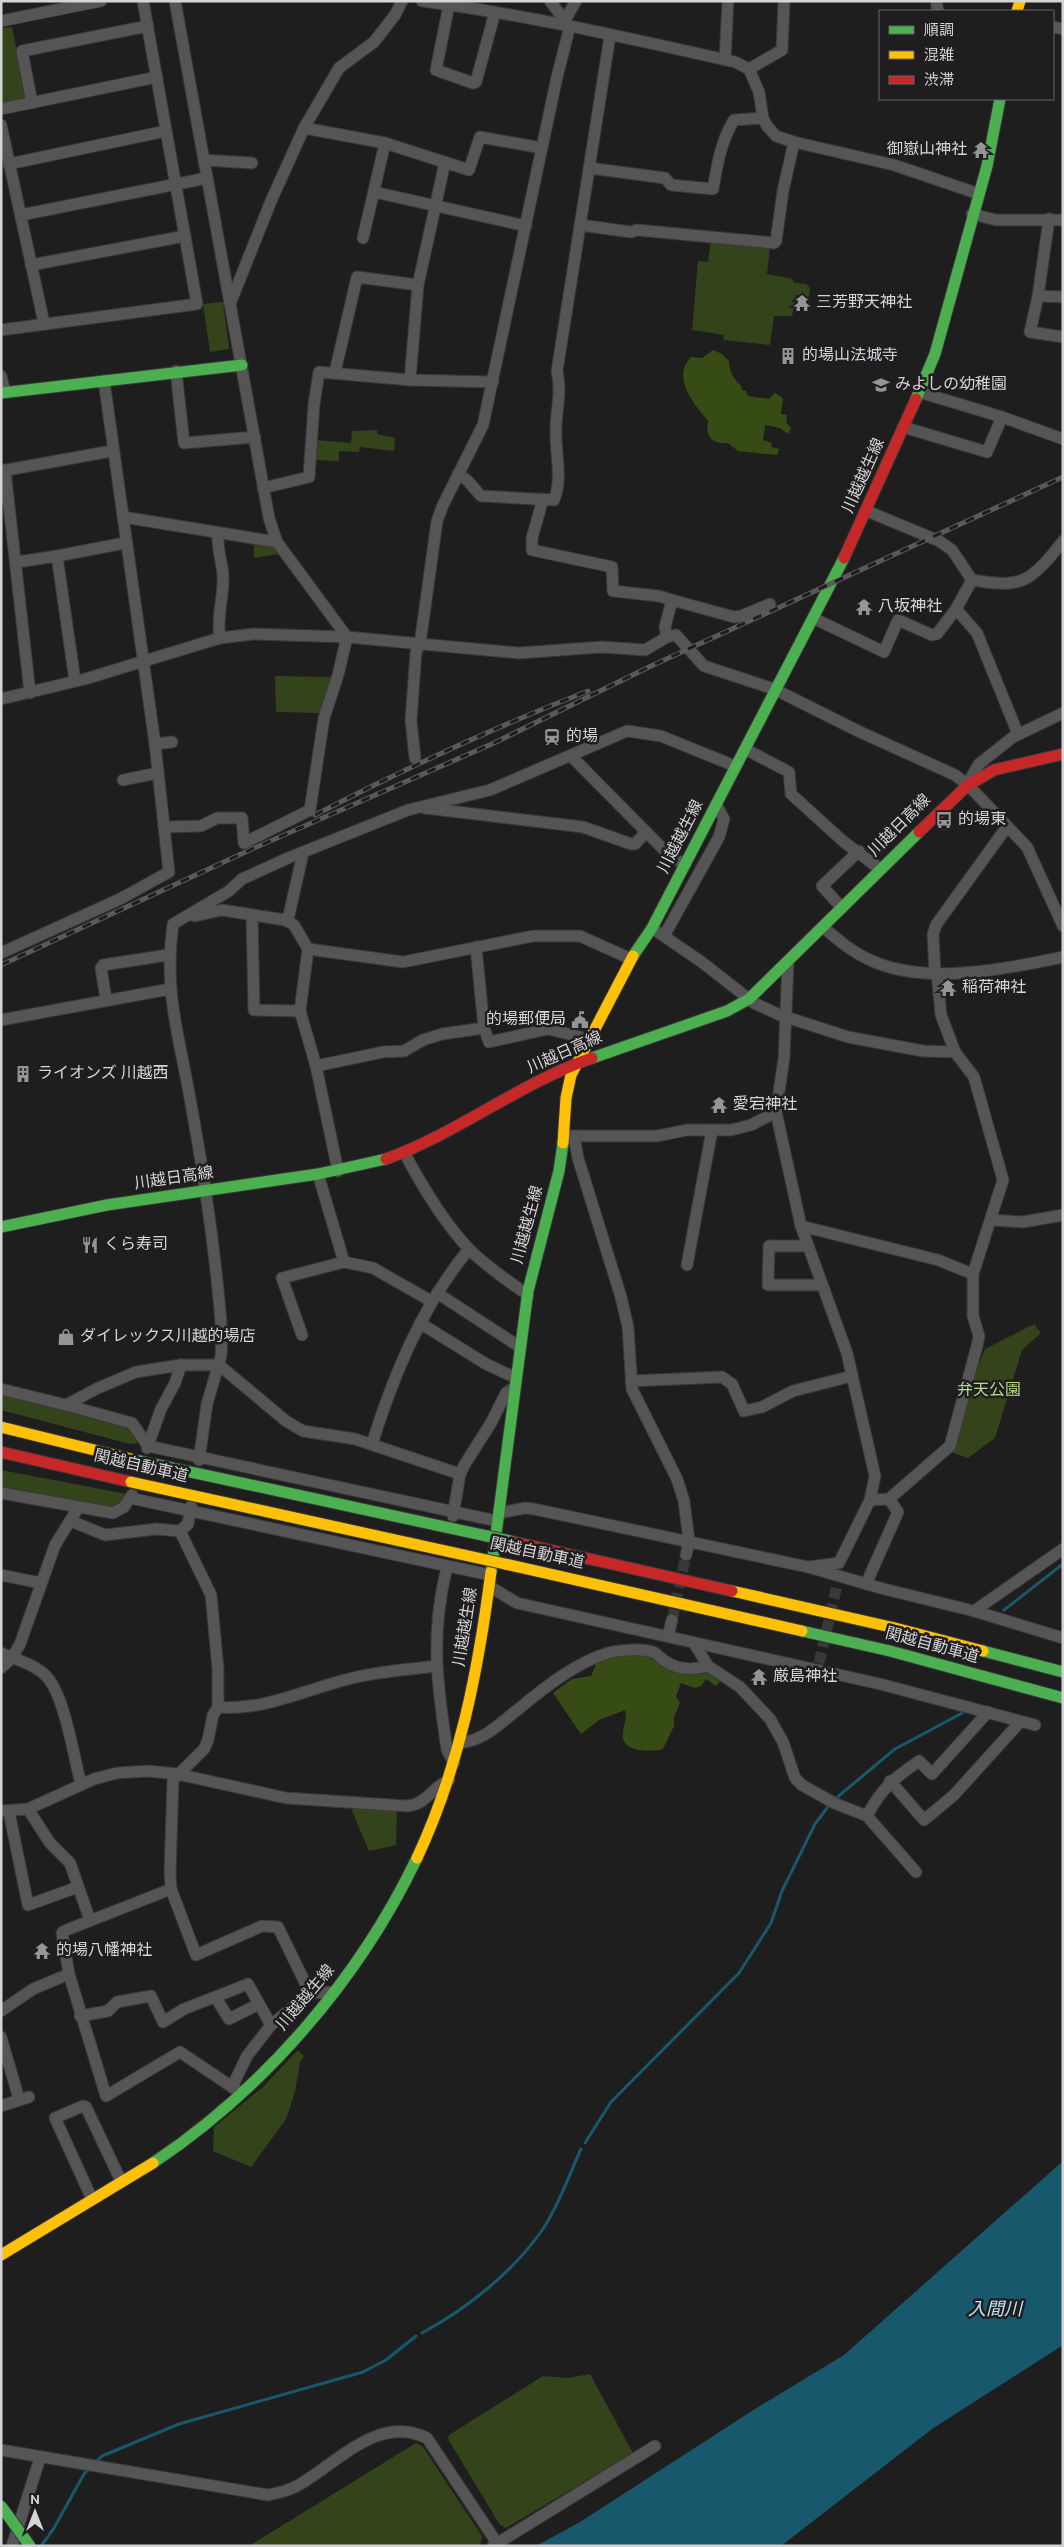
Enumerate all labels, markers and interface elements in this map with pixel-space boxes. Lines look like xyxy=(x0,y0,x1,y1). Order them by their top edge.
legend xyxy=(879,10,1054,100)
text: 順調 xyxy=(924,22,954,41)
text: 混雑 xyxy=(924,47,954,66)
text: 渋滞 xyxy=(924,72,954,91)
place label: 御嶽山神社 xyxy=(887,140,967,160)
temple icon: 御嶽山神社 xyxy=(971,140,991,160)
temple icon: 三芳野天神社 xyxy=(792,293,812,313)
place label: 三芳野天神社 xyxy=(816,293,912,313)
building icon: 的場山法城寺 xyxy=(778,346,798,366)
place label: 的場山法城寺 xyxy=(802,346,898,366)
school or university icon: みよしの幼稚園 xyxy=(871,375,891,395)
place label: みよしの幼稚園 xyxy=(895,375,1007,395)
street label: 川越越生線 xyxy=(839,435,889,517)
temple icon: 八坂神社 xyxy=(854,597,874,617)
place label: 八坂神社 xyxy=(878,597,942,617)
station icon: 的場 xyxy=(542,727,562,747)
place label: 的場 xyxy=(566,727,598,747)
street label: 川越日高線 xyxy=(865,791,935,861)
street label: 川越越生線 xyxy=(654,797,708,877)
bus stop icon: 的場東 xyxy=(934,810,954,830)
place label: 的場東 xyxy=(958,810,1006,830)
temple icon: 稲荷神社 xyxy=(938,978,958,998)
place label: 稲荷神社 xyxy=(962,978,1026,998)
place label: 的場郵便局 xyxy=(486,1010,566,1030)
public building icon: 的場郵便局 xyxy=(570,1010,590,1030)
street label: 川越日高線 xyxy=(524,1028,606,1078)
building icon: ライオンズ 川越西 xyxy=(13,1064,33,1084)
place label: ライオンズ 川越西 xyxy=(37,1064,168,1084)
temple icon: 愛宕神社 xyxy=(709,1095,729,1115)
place label: 愛宕神社 xyxy=(733,1095,797,1115)
street label: 川越日高線 xyxy=(133,1164,215,1194)
street label: 川越越生線 xyxy=(508,1184,548,1266)
restaurant icon: くら寿司 xyxy=(80,1235,100,1255)
place label: くら寿司 xyxy=(104,1235,168,1255)
shop icon: ダイレックス川越的場店 xyxy=(56,1327,76,1347)
place label: ダイレックス川越的場店 xyxy=(80,1327,256,1347)
park label: 弁天公園 xyxy=(957,1381,1021,1401)
street label: 関越自動車道 xyxy=(92,1446,190,1488)
street label: 関越自動車道 xyxy=(488,1534,586,1574)
street label: 川越越生線 xyxy=(450,1586,482,1668)
street label: 関越自動車道 xyxy=(883,1624,981,1668)
temple icon: 厳島神社 xyxy=(749,1667,769,1687)
place label: 厳島神社 xyxy=(773,1667,837,1687)
temple icon: 的場八幡神社 xyxy=(32,1941,52,1961)
place label: 的場八幡神社 xyxy=(56,1941,152,1961)
street label: 川越越生線 xyxy=(273,1961,339,2035)
water label: 入間川 xyxy=(968,2299,1024,2322)
north arrow xyxy=(10,2487,60,2537)
text: N xyxy=(30,2492,40,2509)

